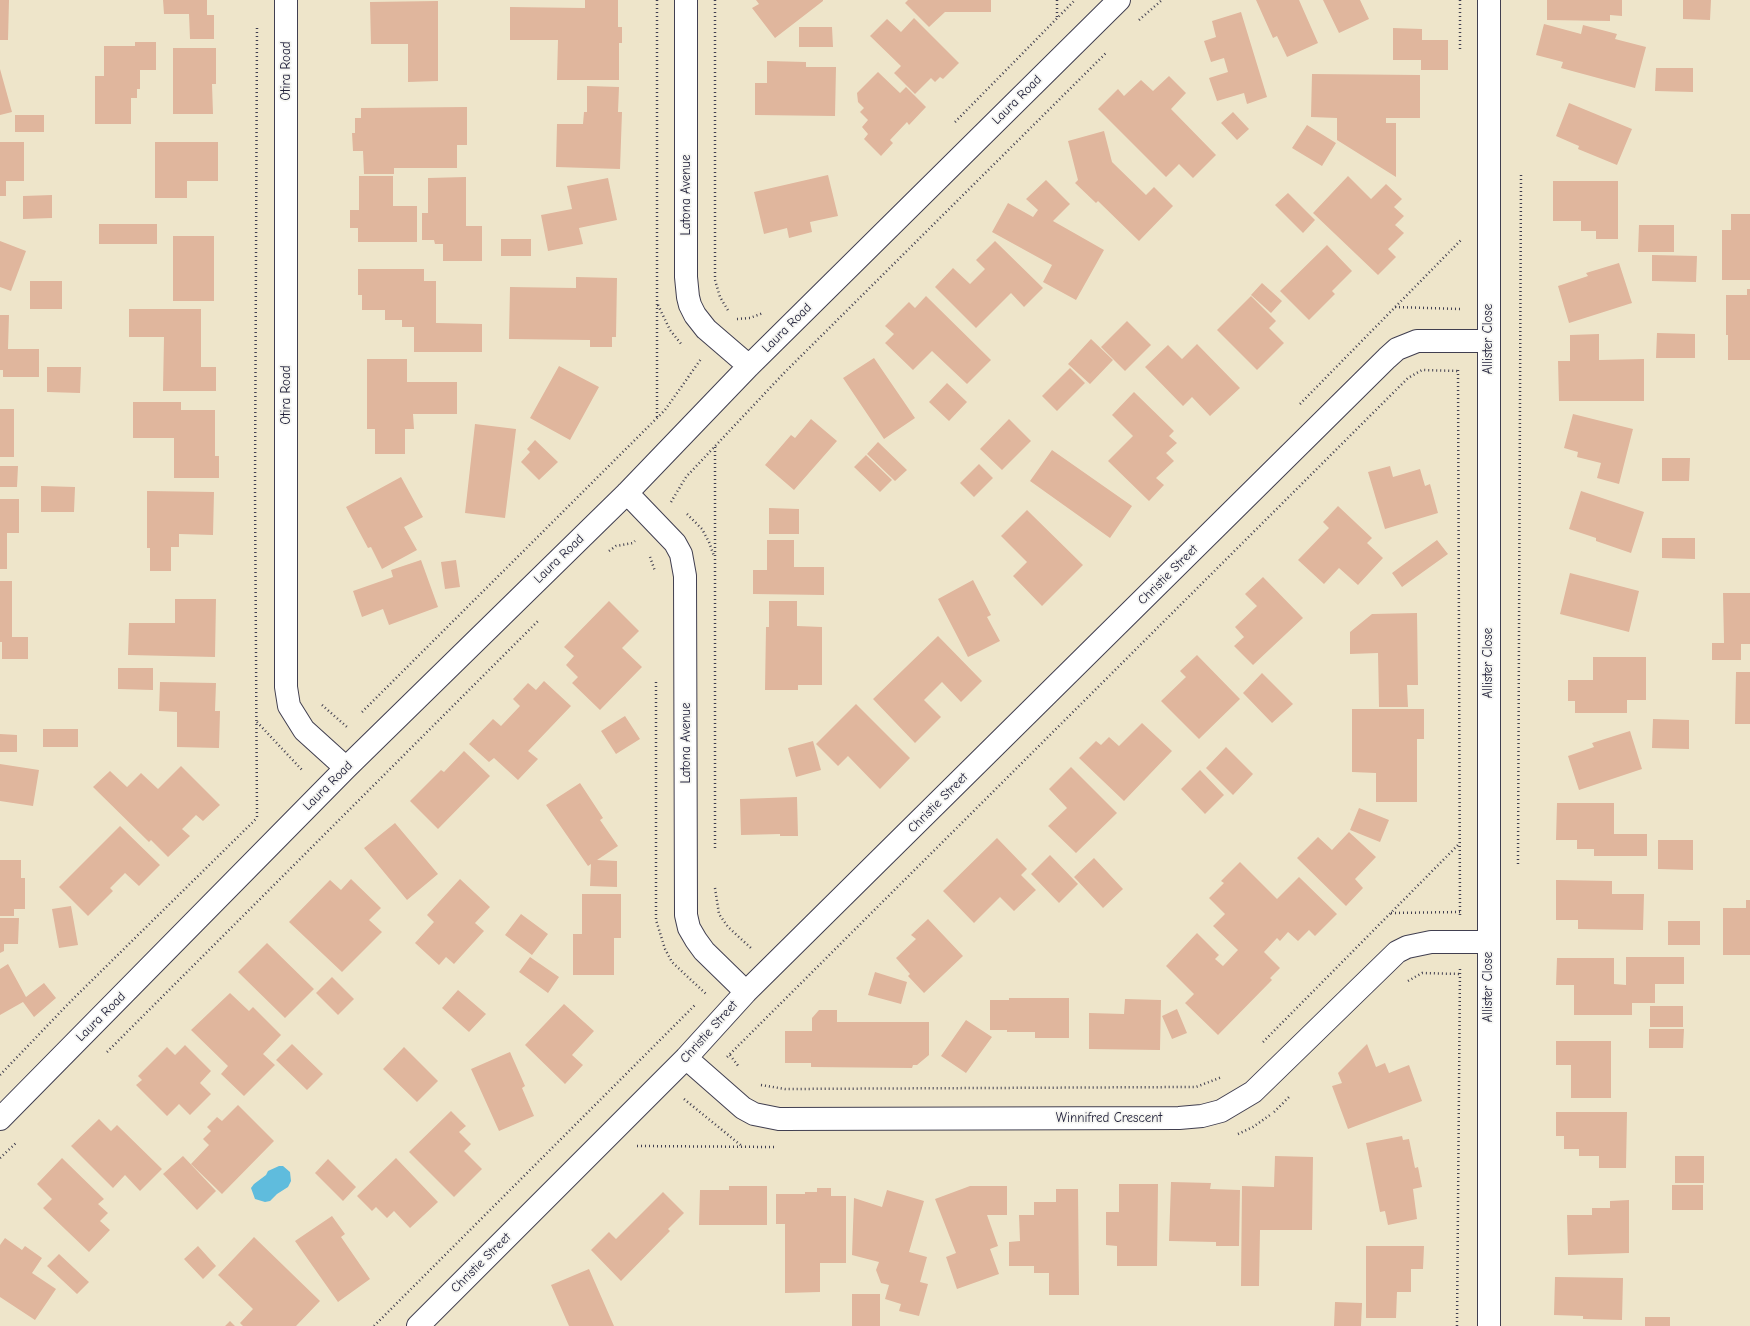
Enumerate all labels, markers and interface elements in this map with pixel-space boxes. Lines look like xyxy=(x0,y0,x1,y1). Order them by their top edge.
street label: Otira Road xyxy=(278,41,294,101)
street label: Laura Road xyxy=(989,72,1045,128)
street label: Latona Avenue xyxy=(678,154,694,236)
street label: Laura Road xyxy=(759,300,815,356)
street label: Allister Close xyxy=(1480,304,1496,374)
street label: Otira Road xyxy=(278,365,294,425)
street label: Laura Road xyxy=(531,531,587,587)
street label: Christie Street xyxy=(1135,542,1201,608)
street label: Allister Close xyxy=(1480,628,1496,698)
street label: Latona Avenue xyxy=(678,702,694,784)
street label: Laura Road xyxy=(300,758,356,814)
street label: Christie Street xyxy=(905,770,971,836)
street label: Allister Close xyxy=(1480,952,1496,1022)
street label: Laura Road xyxy=(73,989,129,1045)
street label: Christie Street xyxy=(677,998,741,1066)
street label: Winnifred Crescent xyxy=(1056,1110,1162,1126)
street label: Christie Street xyxy=(448,1230,514,1296)

